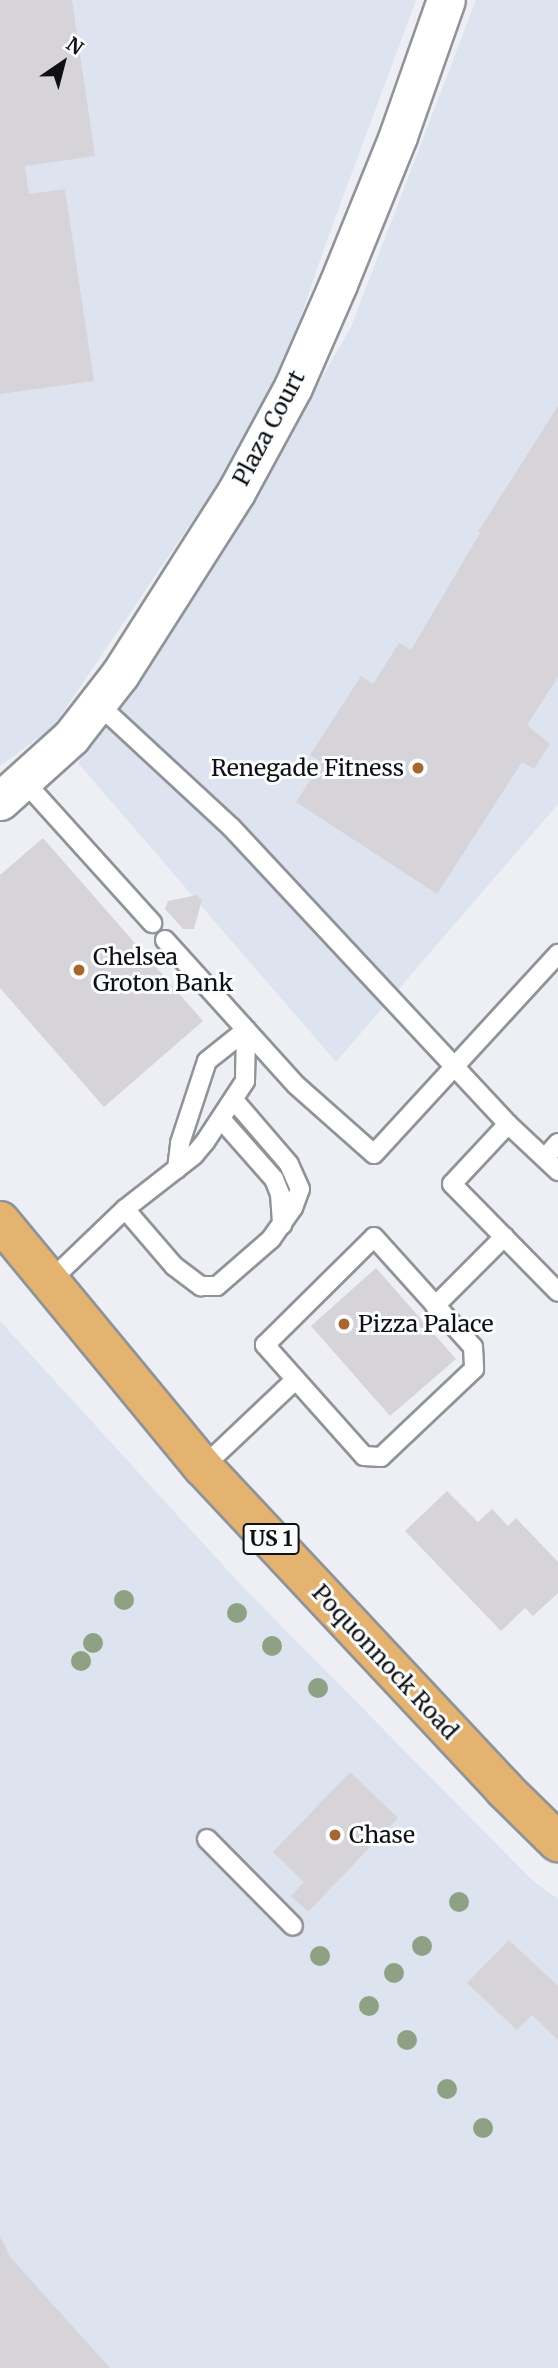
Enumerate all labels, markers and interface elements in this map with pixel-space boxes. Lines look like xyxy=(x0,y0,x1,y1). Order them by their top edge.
north arrow xyxy=(28,28,98,98)
text: N xyxy=(62,32,88,60)
street label: Plaza Court xyxy=(227,366,311,490)
place label: Renegade Fitness xyxy=(211,754,404,782)
marker: Renegade Fitness xyxy=(410,760,426,776)
place label: Chelsea Groton Bank xyxy=(93,943,233,997)
marker: Chelsea Groton Bank xyxy=(71,962,87,978)
place label: Pizza Palace xyxy=(358,1310,493,1338)
marker: Pizza Palace xyxy=(336,1316,352,1332)
road number: US 1 xyxy=(241,1522,301,1556)
street label: Poquonnock Road xyxy=(306,1579,464,1745)
place label: Chase xyxy=(349,1821,415,1849)
marker: Chase xyxy=(327,1827,343,1843)

